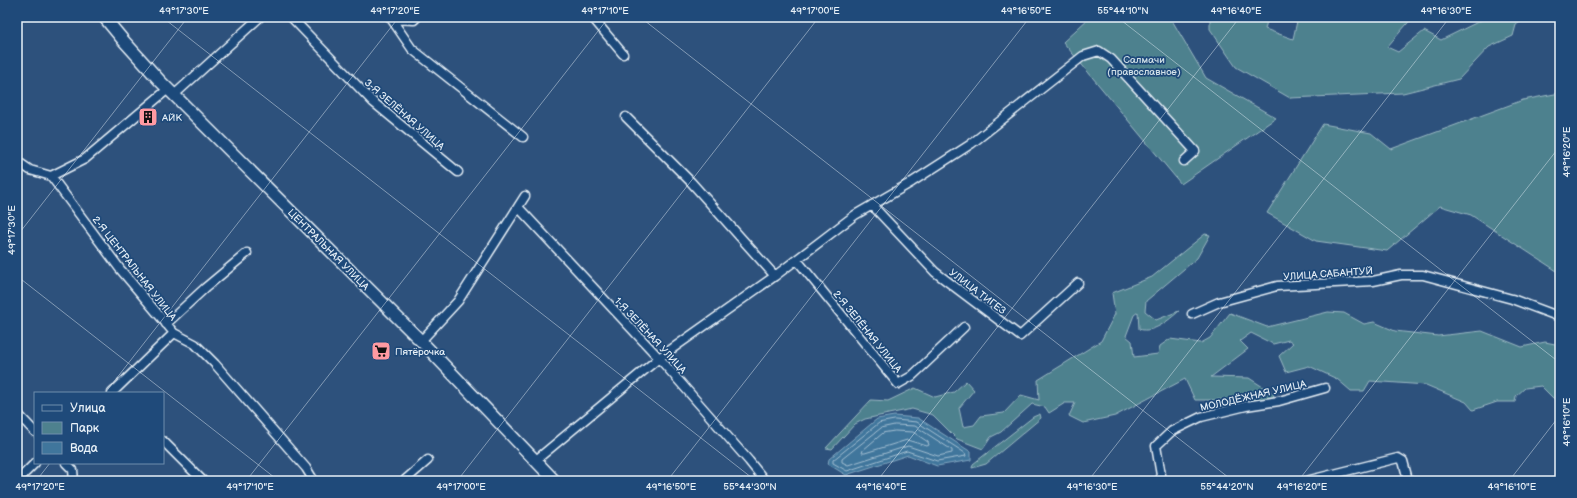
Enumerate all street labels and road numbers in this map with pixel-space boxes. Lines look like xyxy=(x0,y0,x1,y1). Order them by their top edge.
street label: 3-Я ЗЕЛЁНАЯ УЛИЦА xyxy=(362,77,448,153)
street label: ЦЕНТРАЛЬНАЯ УЛИЦА xyxy=(285,207,372,293)
street label: 2-Я ЦЕНТРАЛЬНАЯ УЛИЦА xyxy=(90,214,179,324)
street label: УЛИЦА САБАНТУЙ xyxy=(1283,265,1373,283)
street label: УЛИЦА ТИГЕЗ xyxy=(947,267,1008,317)
street label: 2-Я ЗЕЛЁНАЯ УЛИЦА xyxy=(830,288,905,376)
street label: 1-Я ЗЕЛЁНАЯ УЛИЦА xyxy=(612,295,689,377)
street label: МОЛОДЁЖНАЯ УЛИЦА xyxy=(1199,378,1308,414)

